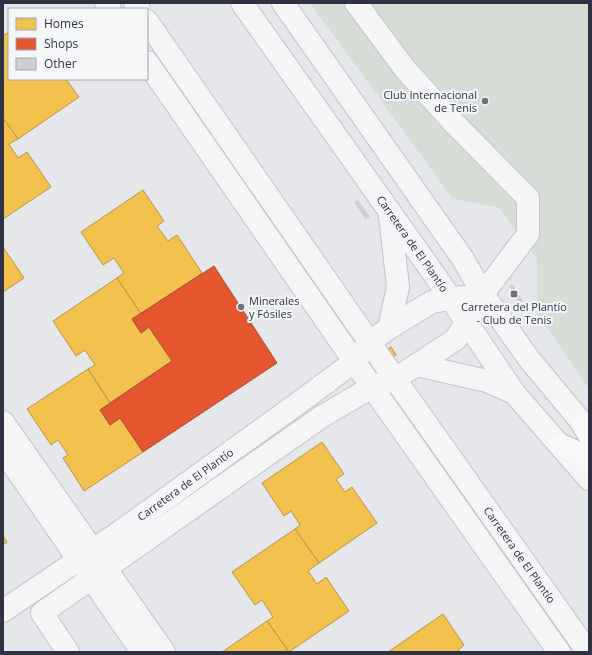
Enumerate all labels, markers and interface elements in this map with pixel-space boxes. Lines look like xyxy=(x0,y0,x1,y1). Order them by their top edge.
legend xyxy=(8,8,148,80)
text: Homes xyxy=(44,15,84,32)
text: Shops xyxy=(44,35,79,52)
text: Other xyxy=(44,55,77,72)
place label: Club Internacional de Tenis xyxy=(383,87,477,115)
marker: Club Internacional de Tenis xyxy=(480,96,490,106)
street label: Carretera de El Plantío xyxy=(374,192,452,295)
marker: Carretera del Plantío - Club de Tenis xyxy=(509,289,519,299)
place label: Minerales y Fósiles xyxy=(249,293,299,321)
place label: Carretera del Plantío - Club de Tenis xyxy=(461,299,567,327)
marker: Minerales y Fósiles xyxy=(236,302,246,312)
street label: Carretera de El Plantío xyxy=(134,444,236,524)
street label: Carretera de El Plantío xyxy=(480,503,559,606)

